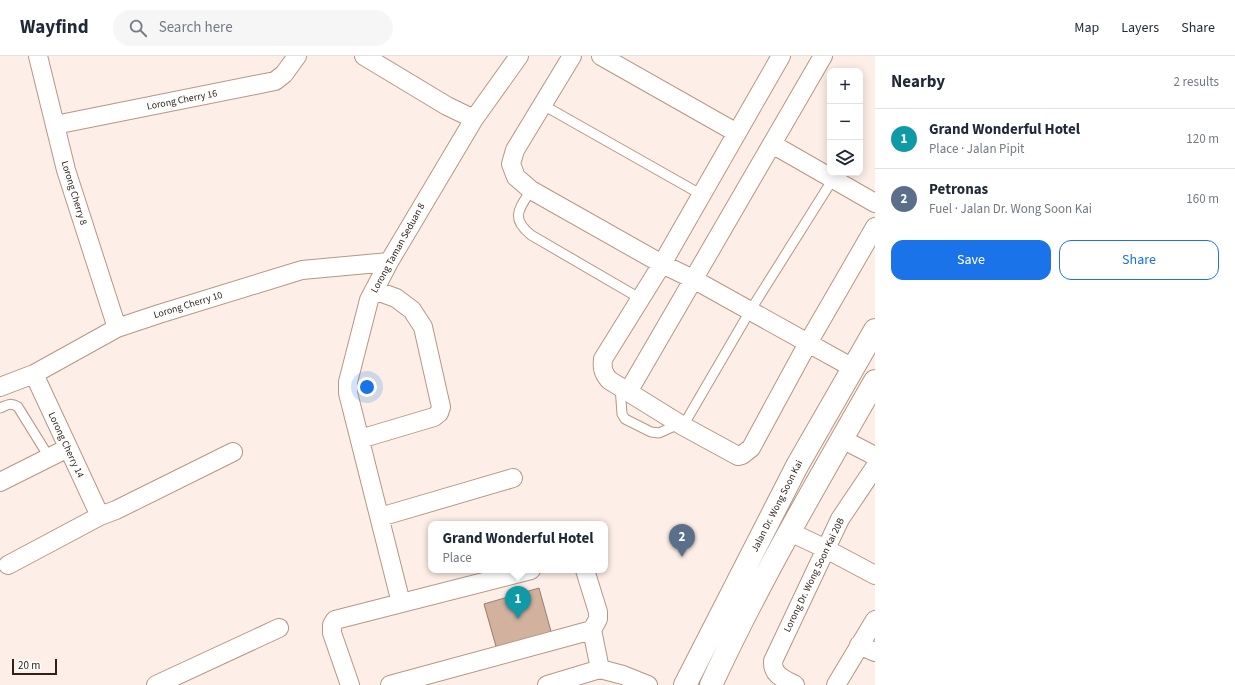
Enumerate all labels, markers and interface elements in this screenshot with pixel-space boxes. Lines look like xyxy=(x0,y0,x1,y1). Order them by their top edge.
search box xyxy=(113,10,393,46)
text: Wayfind xyxy=(20,14,89,41)
icon: search xyxy=(127,17,149,39)
text: Search here xyxy=(159,17,233,38)
text: Map xyxy=(1074,18,1099,38)
text: Layers xyxy=(1121,18,1159,38)
text: Share xyxy=(1181,18,1215,38)
map controls xyxy=(827,68,863,176)
button: + xyxy=(827,68,863,104)
text: Nearby xyxy=(891,70,945,94)
text: 2 results xyxy=(1174,73,1219,91)
street label: Lorong Cherry 16 xyxy=(146,86,218,114)
button: − xyxy=(827,104,863,140)
text: Grand Wonderful Hotel xyxy=(929,119,1080,140)
text: 1 xyxy=(901,130,907,148)
text: 120 m xyxy=(1186,130,1219,148)
button: layers xyxy=(827,140,863,176)
text: Place · Jalan Pipit xyxy=(929,140,1024,158)
street label: Lorong Cherry 8 xyxy=(58,159,90,227)
text: Petronas xyxy=(929,179,988,200)
text: 2 xyxy=(901,190,907,208)
text: 160 m xyxy=(1186,190,1219,208)
text: Fuel · Jalan Dr. Wong Soon Kai xyxy=(929,200,1092,218)
street label: Lorong Taman Seduan 8 xyxy=(367,201,429,295)
button: Save xyxy=(891,240,1051,280)
button: Share xyxy=(1059,240,1219,280)
street label: Lorong Cherry 10 xyxy=(152,288,224,322)
your location xyxy=(357,377,377,397)
street label: Lorong Cherry 14 xyxy=(45,410,87,480)
street label: Jalan Dr. Wong Soon Kai xyxy=(748,458,806,554)
street label: Lorong Dr. Wong Soon Kai 20B xyxy=(780,515,848,634)
popup xyxy=(428,521,608,573)
pin: 2 xyxy=(669,524,695,557)
text: Grand Wonderful Hotel xyxy=(442,528,594,549)
text: Place xyxy=(442,549,472,567)
pin: 1 xyxy=(505,586,531,619)
scale bar xyxy=(12,657,57,676)
text: 20 m xyxy=(18,658,40,673)

